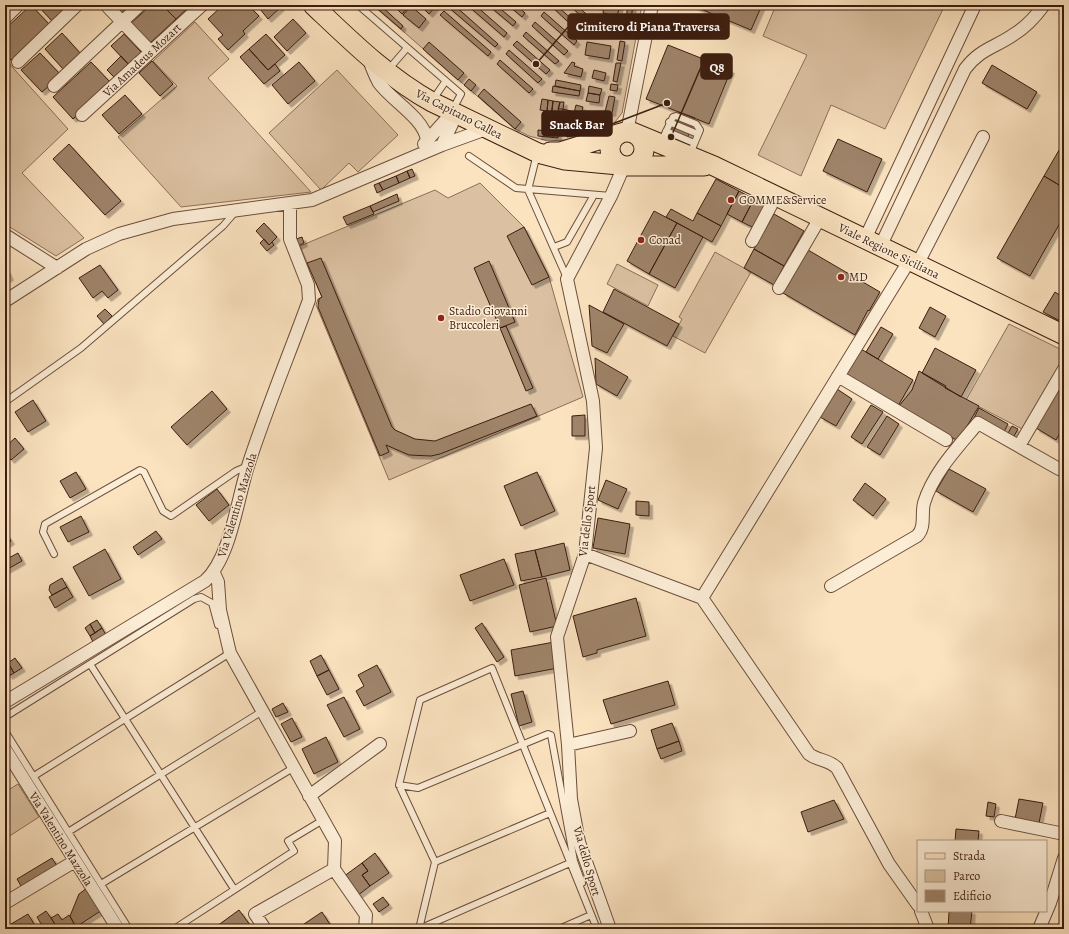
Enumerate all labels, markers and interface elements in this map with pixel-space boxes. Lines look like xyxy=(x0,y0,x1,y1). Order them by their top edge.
callout: Cimitero di Piana Traversa xyxy=(568,14,729,39)
text: Cimitero di Piana Traversa xyxy=(576,18,721,35)
street label: Via Amadeus Mozart xyxy=(99,19,185,101)
callout: Q8 xyxy=(701,54,732,79)
text: Q8 xyxy=(709,59,725,76)
street label: Via Capitano Callea xyxy=(412,85,506,143)
callout: Snack Bar xyxy=(542,111,612,136)
text: Snack Bar xyxy=(550,116,605,133)
place label: GOMME&Service xyxy=(739,192,826,208)
marker: GOMME&Service xyxy=(726,195,736,205)
street label: Viale Regione Siciliana xyxy=(835,219,943,283)
place label: Conad xyxy=(649,232,681,248)
marker: Conad xyxy=(636,235,646,245)
place label: MD xyxy=(849,269,868,285)
marker: MD xyxy=(836,272,846,282)
place label: Stadio Giovanni Bruccoleri xyxy=(449,303,527,333)
marker: Stadio Giovanni Bruccoleri xyxy=(436,313,446,323)
street label: Via Valentino Mazzola xyxy=(213,450,261,560)
street label: Via dello Sport xyxy=(575,485,599,558)
street label: Via Valentino Mazzola xyxy=(25,788,97,890)
street label: Via dello Sport xyxy=(569,823,605,898)
legend xyxy=(917,840,1047,912)
text: Strada xyxy=(953,848,986,864)
text: Parco xyxy=(953,868,980,884)
text: Edificio xyxy=(953,888,991,904)

